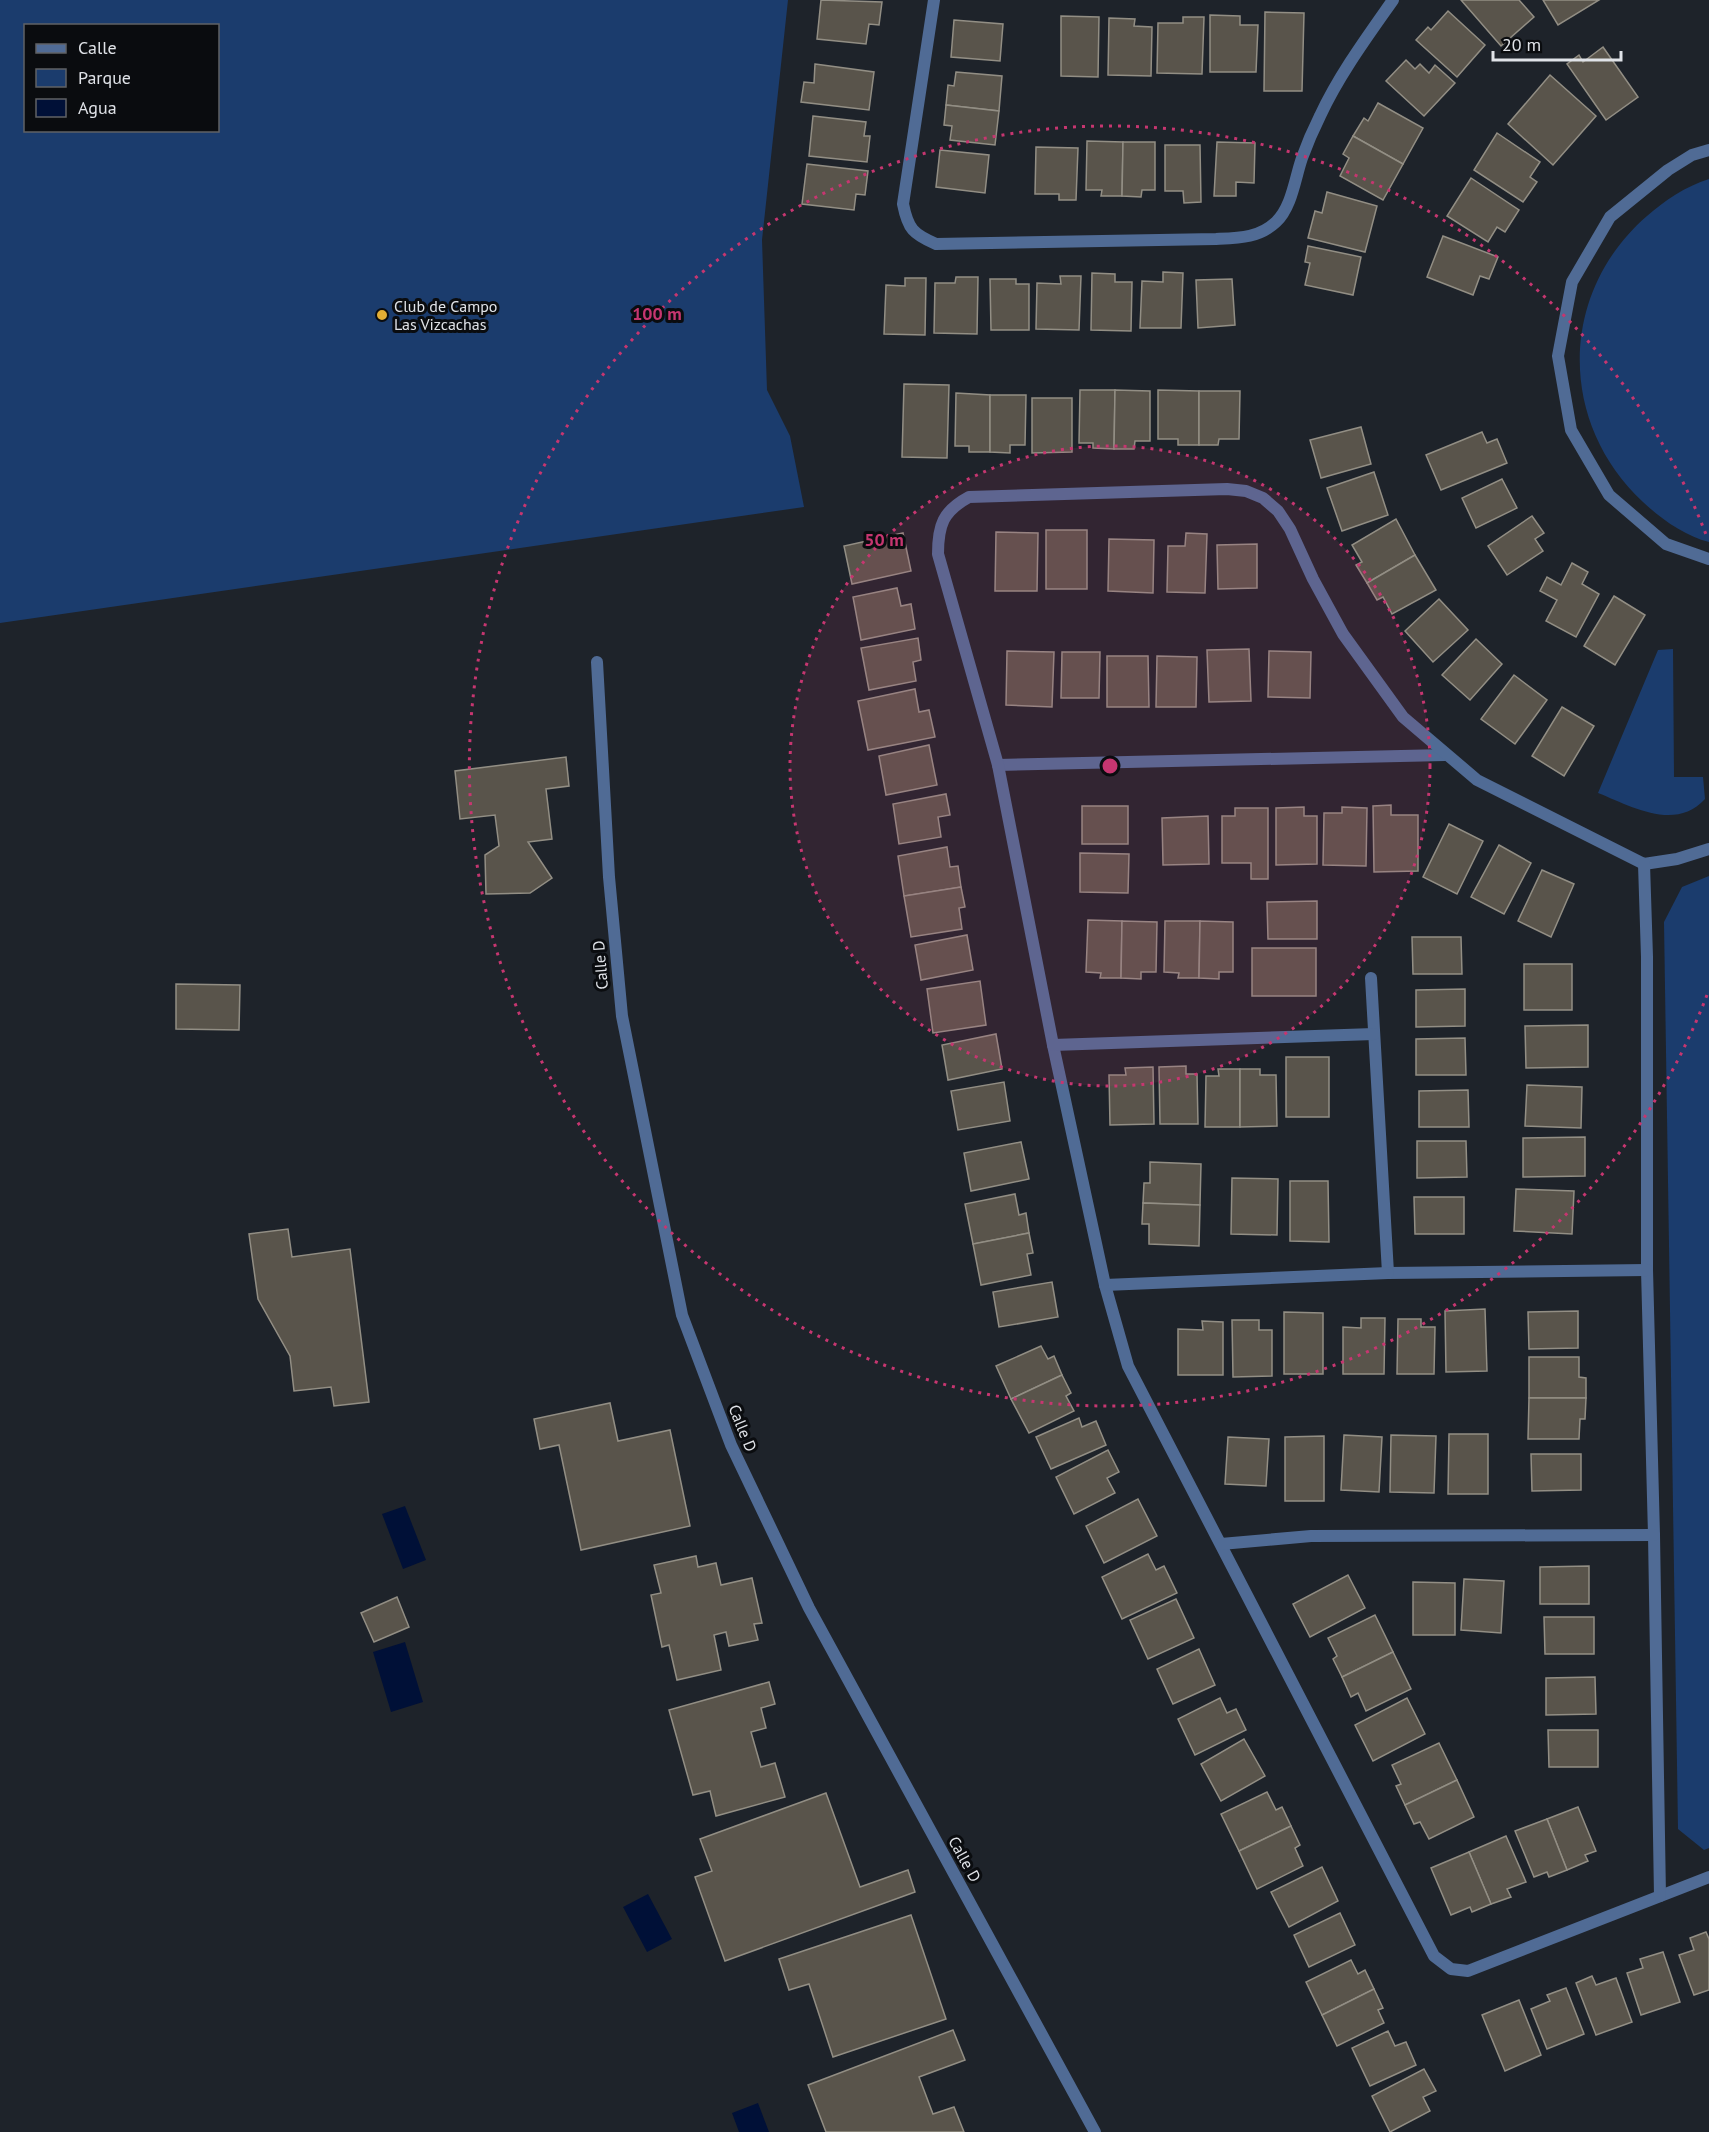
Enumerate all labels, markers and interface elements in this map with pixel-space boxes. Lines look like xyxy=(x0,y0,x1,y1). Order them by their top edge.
legend xyxy=(24,24,219,132)
scale bar xyxy=(1493,24,1620,62)
text: 20 m xyxy=(1502,33,1541,56)
text: Calle xyxy=(78,36,117,59)
text: Parque xyxy=(78,66,131,89)
text: Agua xyxy=(78,96,117,119)
place label: Club de Campo Las Vizcachas xyxy=(394,296,497,334)
text: 100 m xyxy=(632,302,682,325)
marker: Club de Campo Las Vizcachas xyxy=(375,308,389,322)
text: 50 m xyxy=(864,528,904,551)
centre of rings xyxy=(1100,756,1120,776)
street label: Calle D xyxy=(588,940,612,990)
street label: Calle D xyxy=(725,1402,761,1454)
street label: Calle D xyxy=(944,1833,986,1885)

